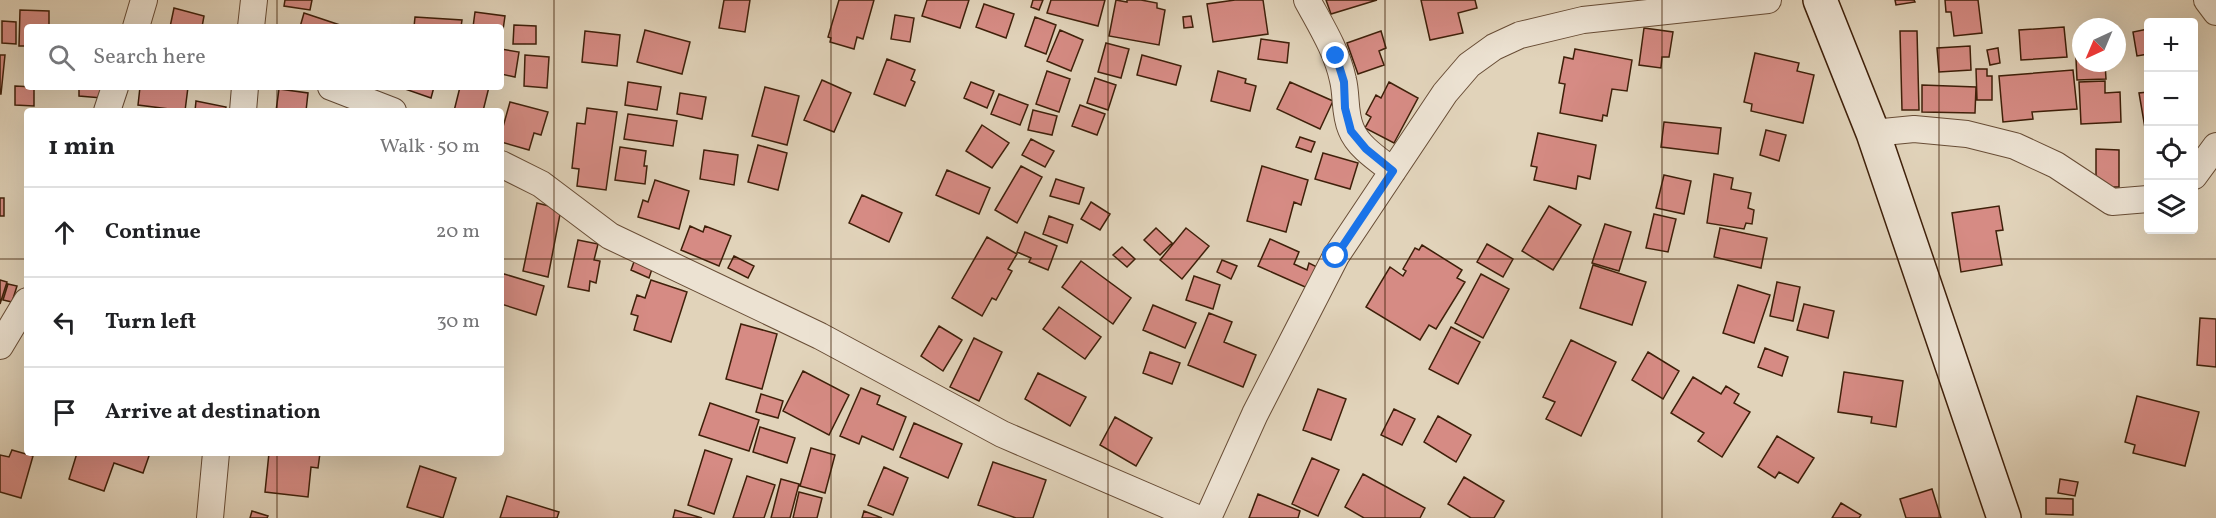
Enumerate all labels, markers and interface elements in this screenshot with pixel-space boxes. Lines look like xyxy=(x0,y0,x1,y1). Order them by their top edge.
north arrow xyxy=(2072,18,2126,72)
map controls xyxy=(2144,18,2198,234)
button: + xyxy=(2144,18,2198,72)
search box xyxy=(24,24,504,90)
icon: search xyxy=(45,41,78,74)
text: Search here xyxy=(93,42,206,73)
route end xyxy=(1322,42,1348,68)
button: − xyxy=(2144,72,2198,126)
button: locate xyxy=(2144,126,2198,180)
text: 1 min xyxy=(48,129,115,165)
text: Walk · 50 m xyxy=(380,133,480,161)
button: layers xyxy=(2144,180,2198,234)
icon: ahead xyxy=(48,216,81,249)
text: Continue xyxy=(105,217,201,248)
text: 20 m xyxy=(436,218,480,246)
route start xyxy=(1322,242,1348,268)
icon: left xyxy=(48,306,81,339)
text: Turn left xyxy=(105,307,196,338)
text: 30 m xyxy=(436,308,480,336)
icon: arrive xyxy=(48,396,81,429)
text: Arrive at destination xyxy=(105,397,321,428)

